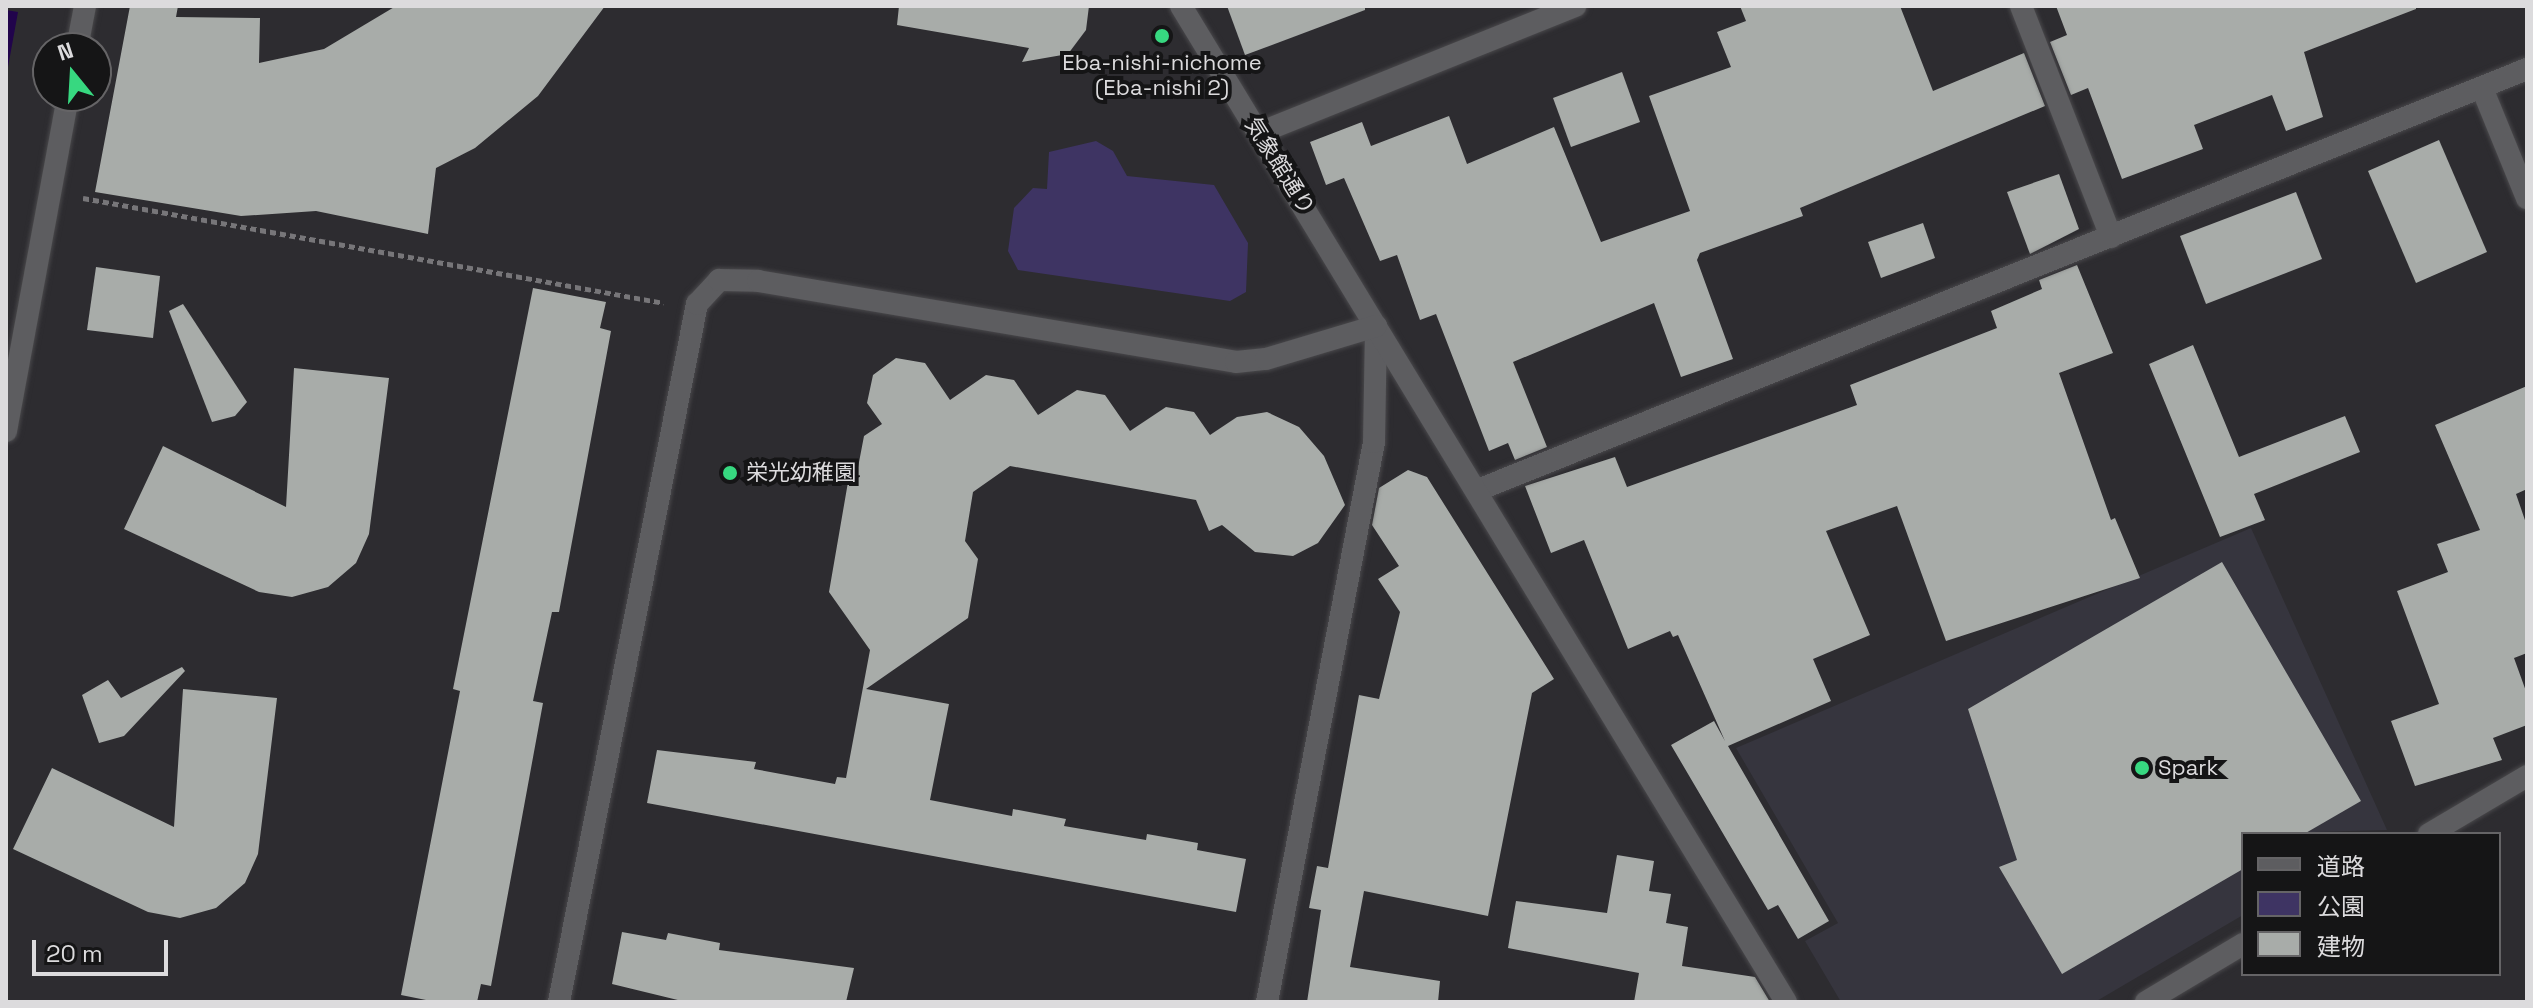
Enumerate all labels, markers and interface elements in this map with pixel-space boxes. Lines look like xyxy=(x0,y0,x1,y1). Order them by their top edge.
marker: Eba-nishi-nichome (Eba-nishi 2) xyxy=(1153,27,1171,45)
north arrow xyxy=(32,32,112,112)
text: N xyxy=(54,35,77,67)
place label: Eba-nishi-nichome (Eba-nishi 2) xyxy=(1062,49,1262,100)
street label: 気象館通り xyxy=(1240,112,1320,220)
place label: 栄光幼稚園 xyxy=(746,460,856,486)
marker: 栄光幼稚園 xyxy=(721,464,739,482)
place label: Spark xyxy=(2158,755,2218,781)
marker: Spark xyxy=(2133,759,2151,777)
legend xyxy=(2241,832,2501,976)
text: 道路 xyxy=(2317,851,2365,882)
text: 公園 xyxy=(2317,891,2365,922)
scale bar xyxy=(36,924,172,974)
text: 建物 xyxy=(2317,931,2365,962)
text: 20 m xyxy=(46,938,103,969)

